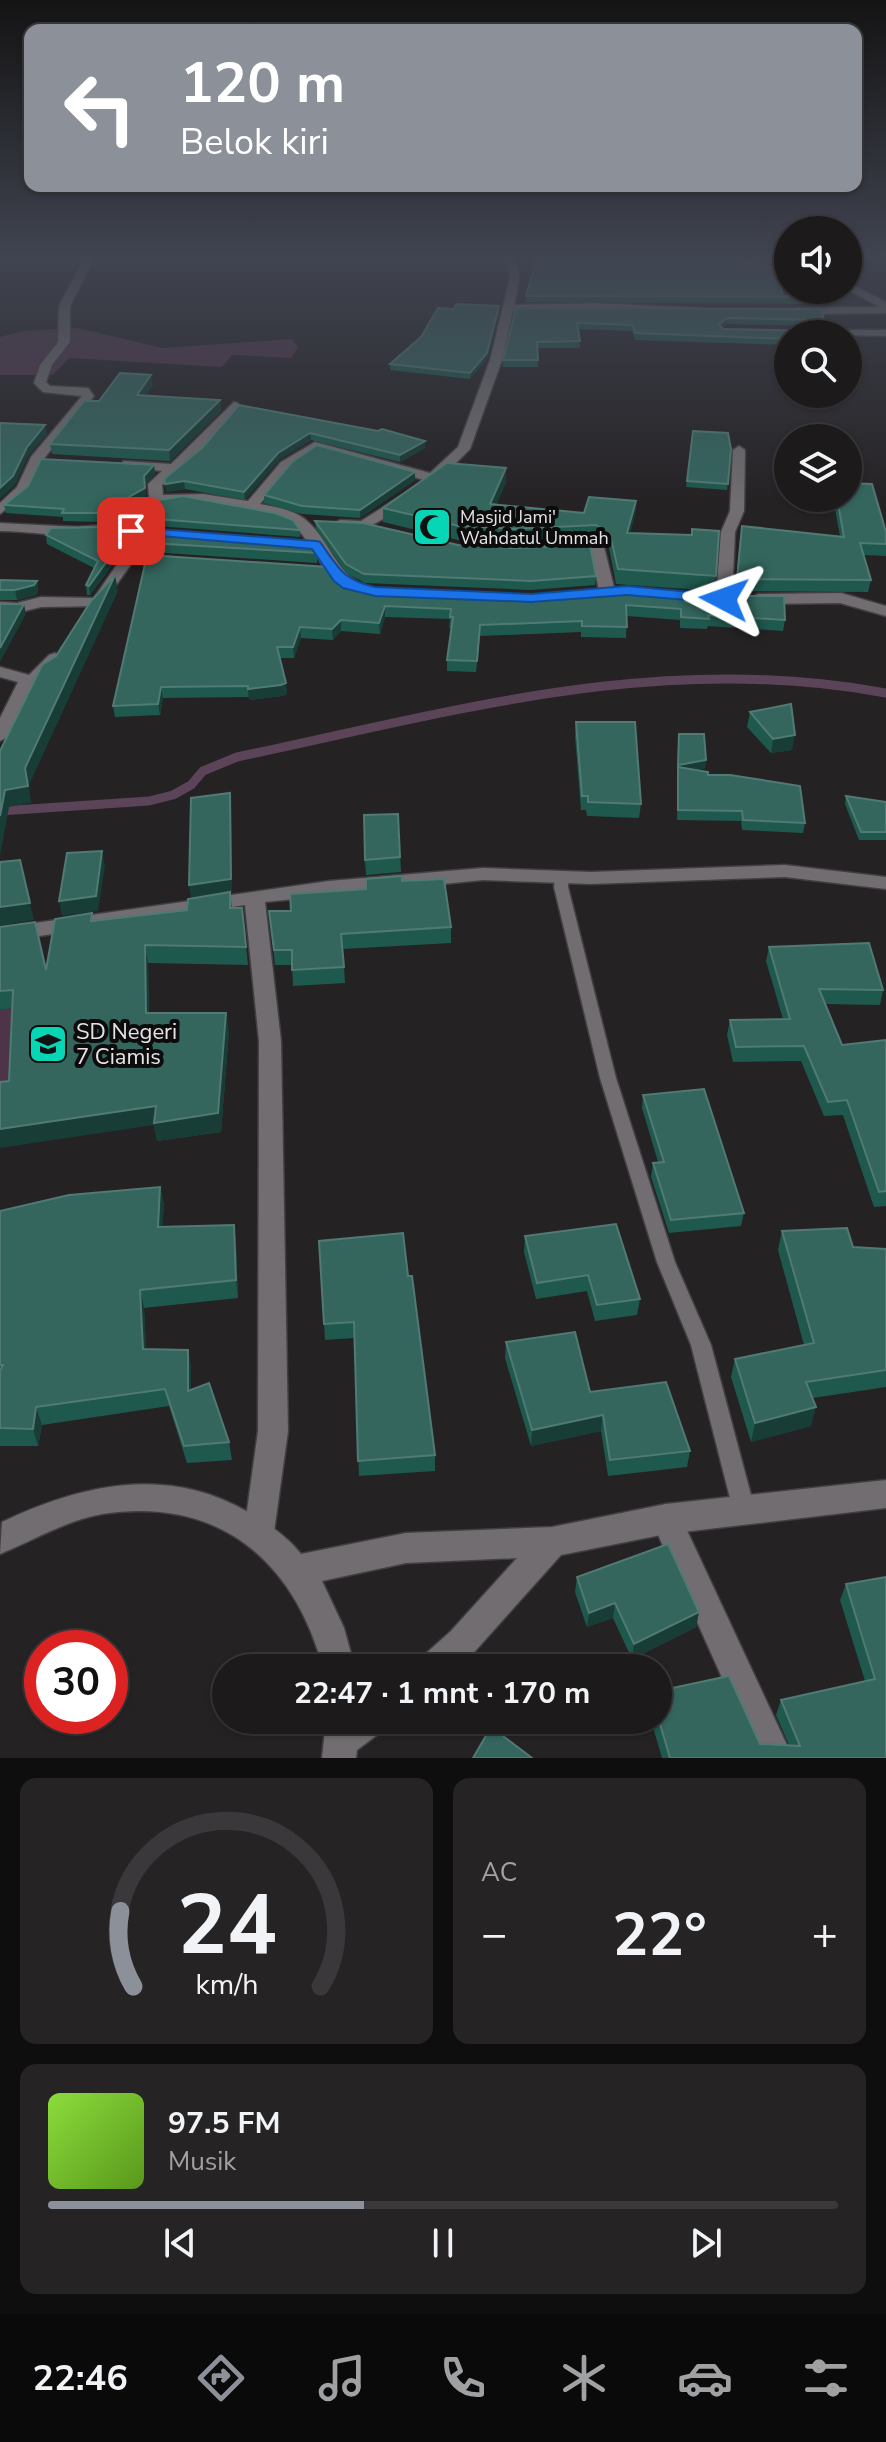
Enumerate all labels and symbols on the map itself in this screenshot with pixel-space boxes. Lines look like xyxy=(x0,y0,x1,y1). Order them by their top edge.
pin xyxy=(97,497,165,565)
place label: Masjid Jami' Wahdatul Ummah xyxy=(460,505,609,550)
mosque icon: Masjid Jami' Wahdatul Ummah xyxy=(411,506,453,548)
position arrow xyxy=(682,557,766,641)
place label: SD Negeri 7 Ciamis xyxy=(76,1017,177,1072)
school or university icon: SD Negeri 7 Ciamis xyxy=(27,1023,69,1065)
speed limit sign: 30 xyxy=(24,1630,128,1734)

